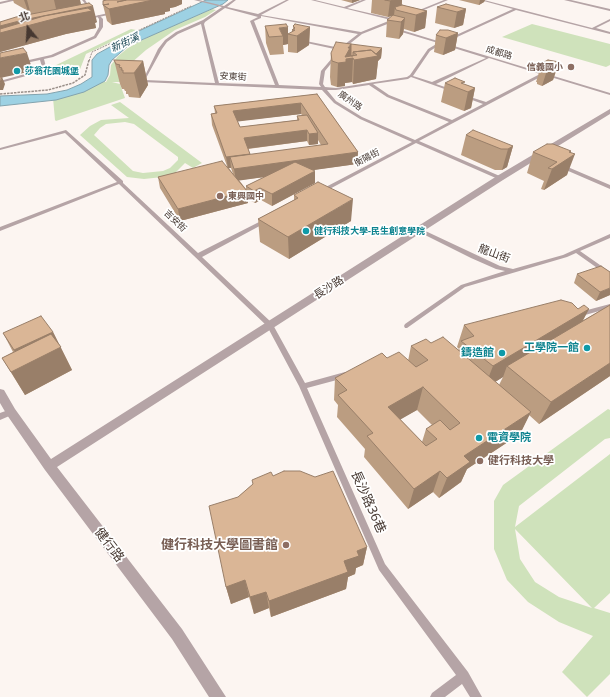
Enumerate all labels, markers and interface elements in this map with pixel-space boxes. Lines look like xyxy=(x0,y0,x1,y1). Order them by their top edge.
text: 北 xyxy=(17,7,32,25)
north arrow xyxy=(8,8,48,48)
water label: 新街溪 xyxy=(109,31,141,55)
street label: 成都路 xyxy=(485,44,513,62)
place label: 信義國小 xyxy=(527,62,563,72)
marker: 信義國小 xyxy=(566,62,576,72)
marker: 莎翁花園城堡 xyxy=(12,66,22,76)
place label: 莎翁花園城堡 xyxy=(25,66,79,76)
street label: 安東街 xyxy=(219,71,247,83)
street label: 廣州路 xyxy=(336,89,364,113)
street label: 衡陽街 xyxy=(353,147,381,169)
marker: 東興國中 xyxy=(215,191,225,201)
place label: 東興國中 xyxy=(228,191,264,201)
street label: 吉安街 xyxy=(162,208,188,234)
marker: 健行科技大學-民生創意學院 xyxy=(301,226,311,236)
place label: 健行科技大學-民生創意學院 xyxy=(314,226,425,236)
street label: 龍山街 xyxy=(476,242,512,266)
street label: 長沙路 xyxy=(312,273,346,303)
place label: 工學院一館 xyxy=(524,341,579,355)
marker: 工學院一館 xyxy=(582,343,592,353)
place label: 鑄造館 xyxy=(461,346,494,360)
marker: 鑄造館 xyxy=(497,348,507,358)
place label: 電資學院 xyxy=(487,431,531,445)
marker: 電資學院 xyxy=(474,433,484,443)
place label: 健行科技大學 xyxy=(488,454,554,468)
marker: 健行科技大學 xyxy=(475,456,485,466)
street label: 長沙路36巷 xyxy=(347,468,389,536)
street label: 健行路 xyxy=(91,525,127,565)
place label: 健行科技大學圖書館 xyxy=(161,537,278,553)
marker: 健行科技大學圖書館 xyxy=(281,540,291,550)

